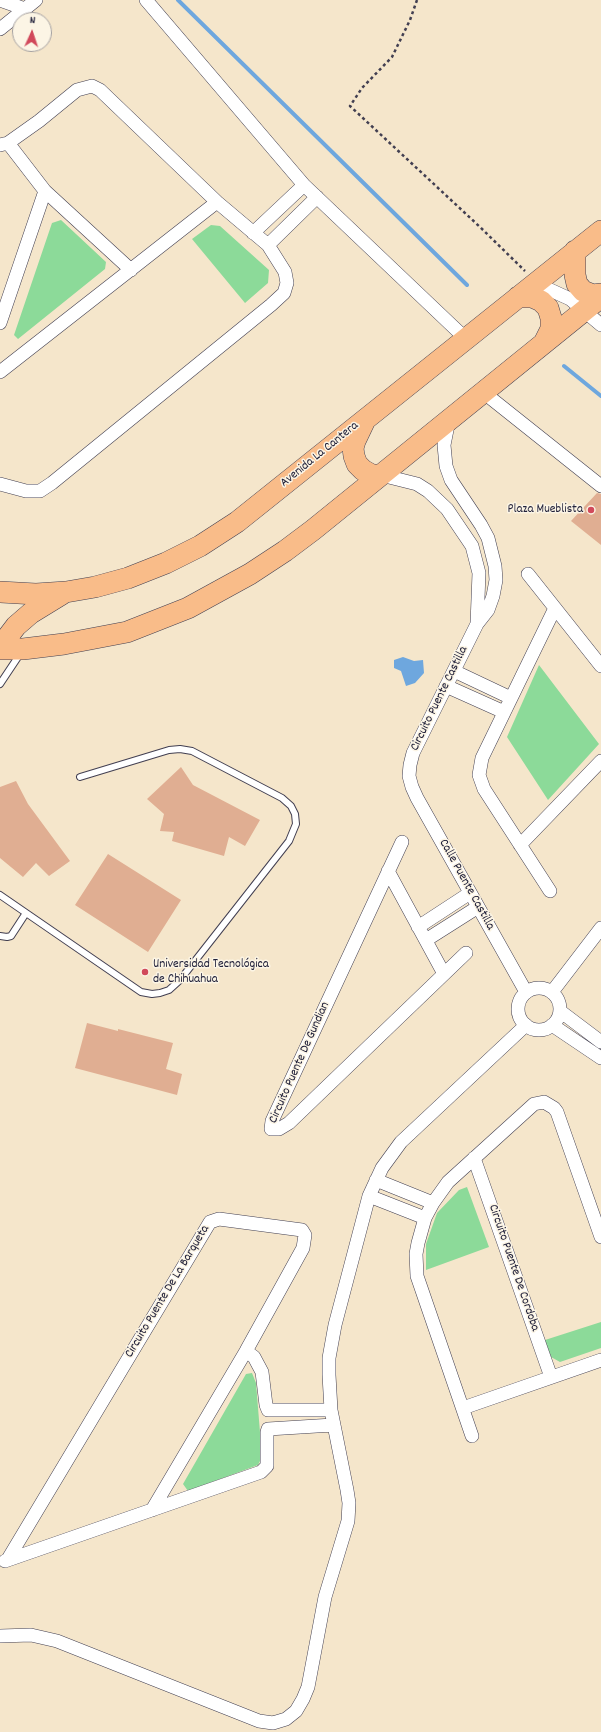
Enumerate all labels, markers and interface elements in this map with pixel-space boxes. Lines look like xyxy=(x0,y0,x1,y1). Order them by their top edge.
north arrow xyxy=(12,12,52,52)
text: N xyxy=(29,13,36,29)
street label: Avenida La Cantera xyxy=(278,419,362,491)
place label: Plaza Mueblista xyxy=(507,502,583,518)
marker: Plaza Mueblista xyxy=(586,505,596,515)
street label: Circuito Puente Castilla xyxy=(408,644,472,754)
street label: Calle Puente Castilla xyxy=(435,837,497,933)
place label: Universidad Tecnológica de Chihuahua xyxy=(153,957,269,988)
marker: Universidad Tecnológica de Chihuahua xyxy=(140,967,150,977)
street label: Circuito Puente De Gundian xyxy=(266,1000,334,1126)
street label: Circuito Puente De Cordoba xyxy=(484,1203,542,1333)
street label: Circuito Puente De La Barqueta xyxy=(122,1223,214,1361)

